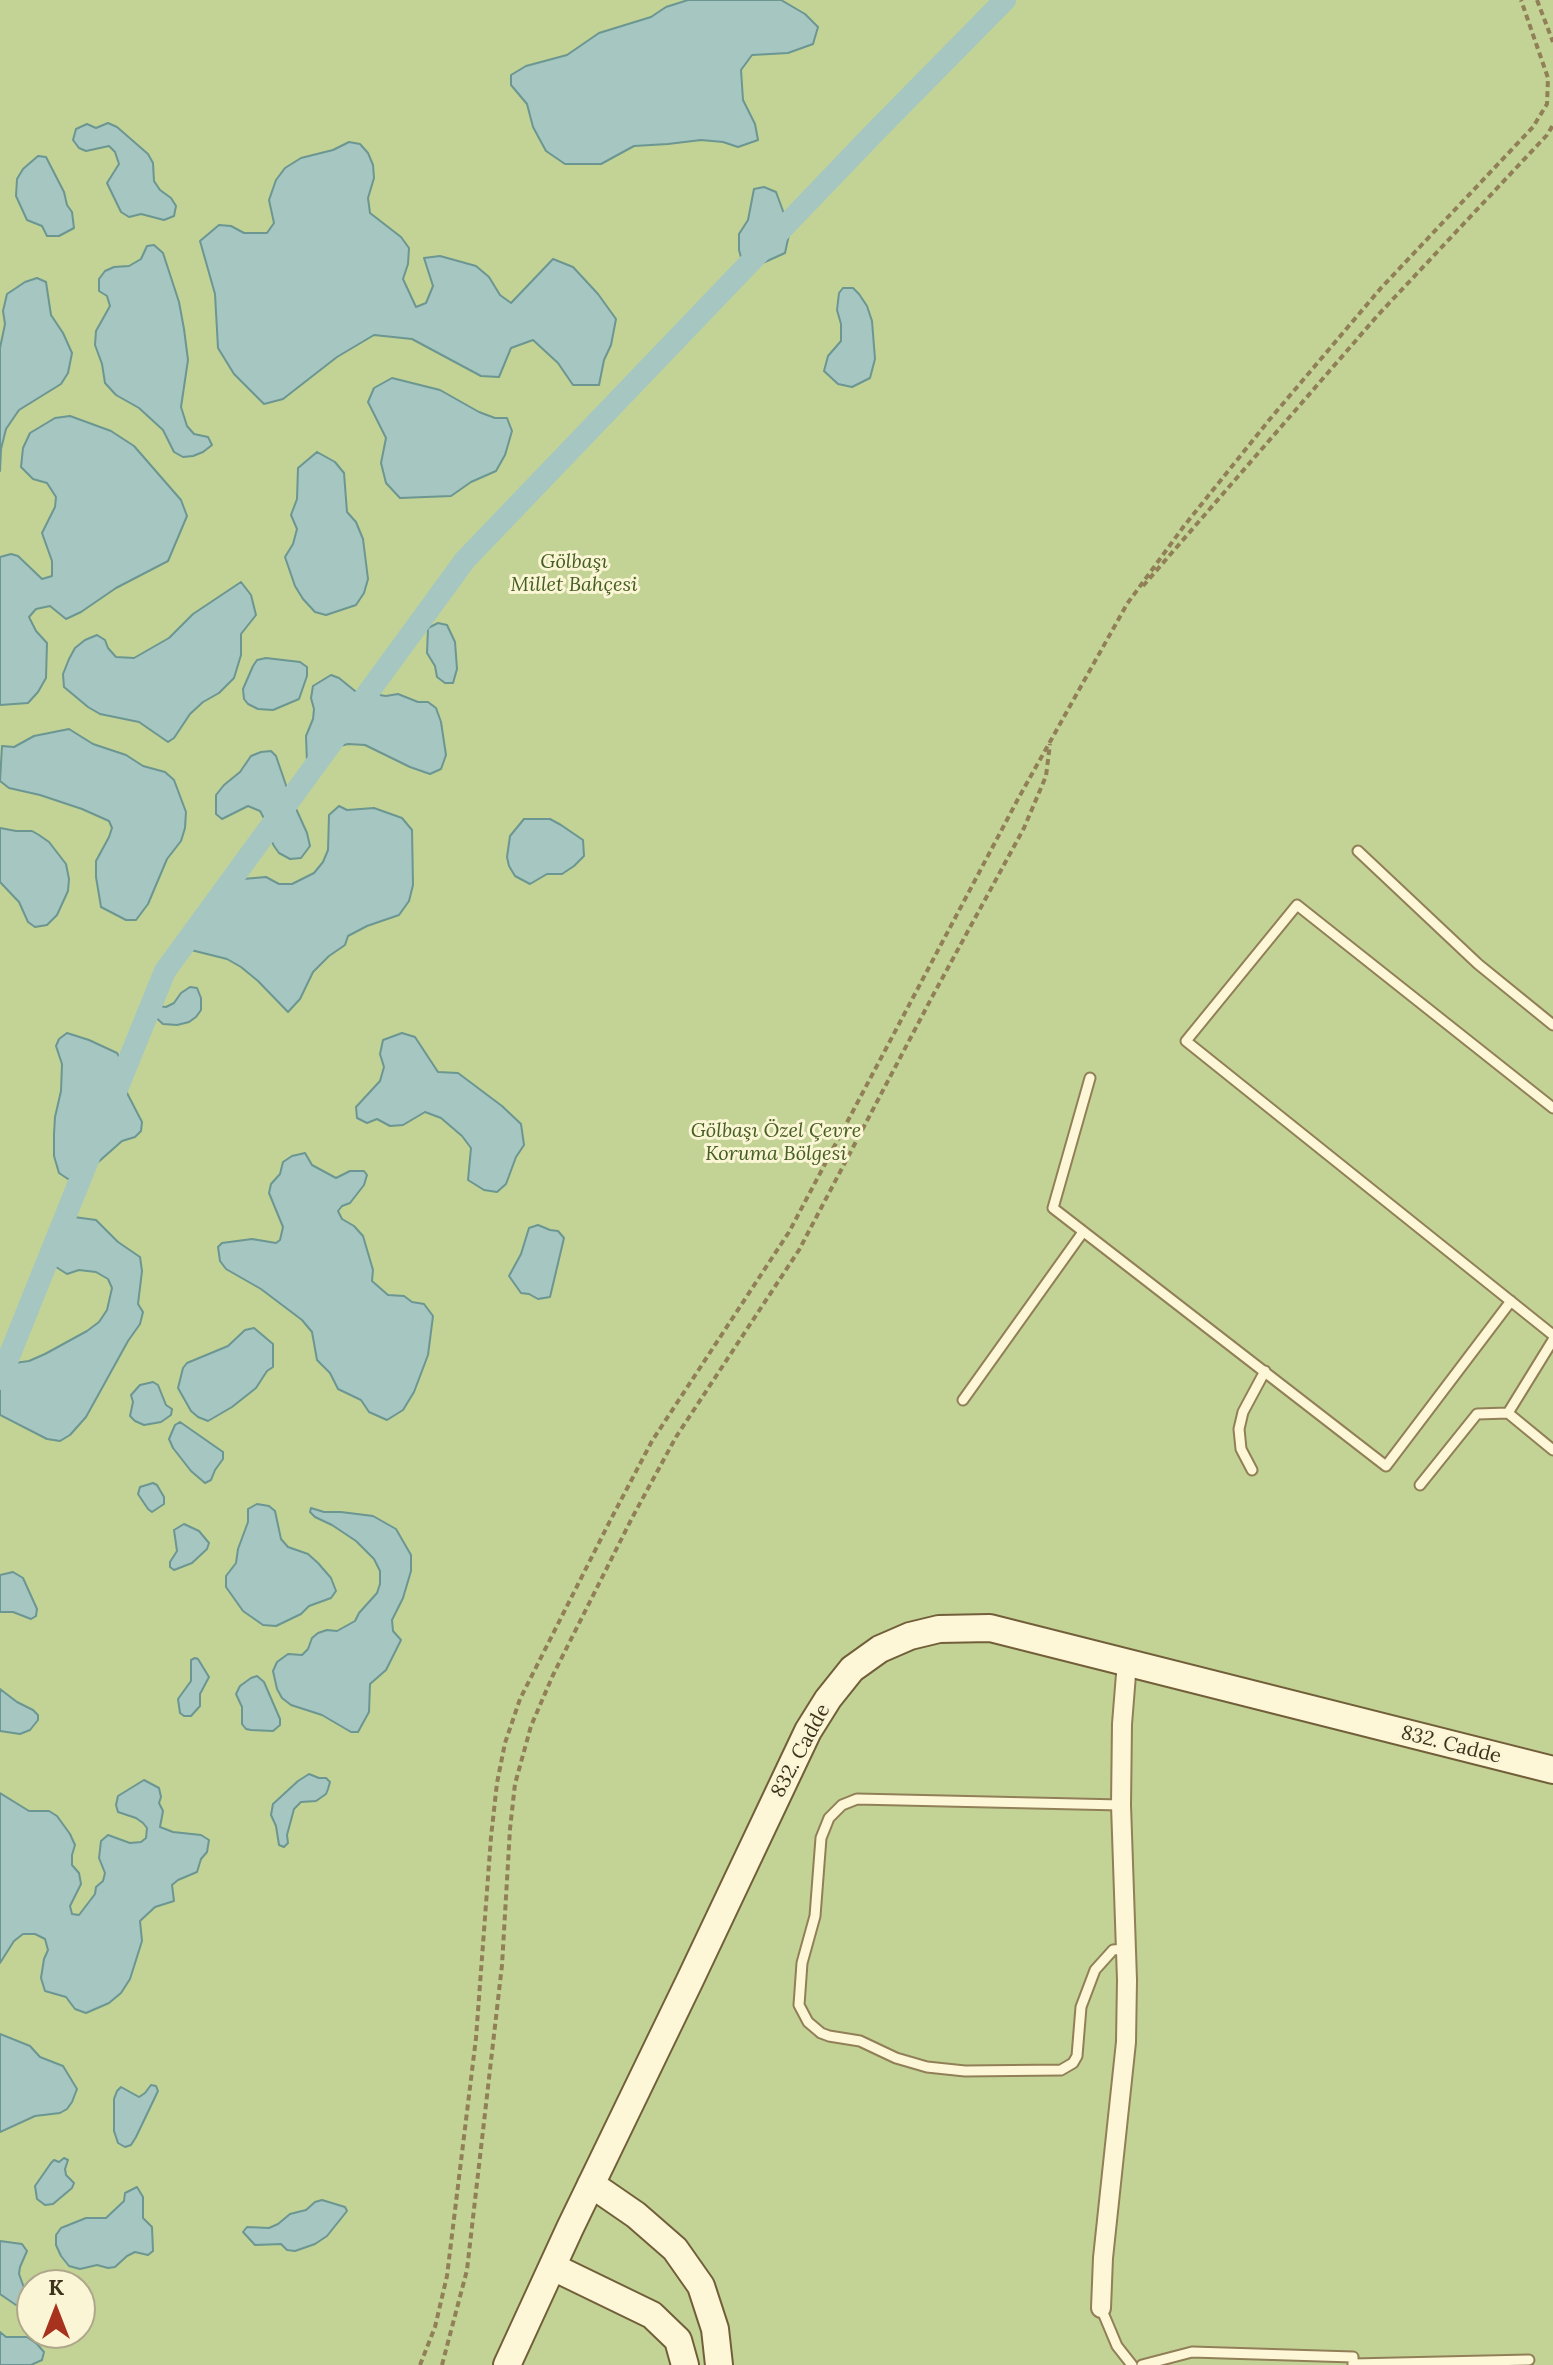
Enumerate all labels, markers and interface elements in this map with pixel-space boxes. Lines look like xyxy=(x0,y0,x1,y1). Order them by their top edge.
park label: Gölbaşı Millet Bahçesi xyxy=(511,550,637,597)
park label: Gölbaşı Özel Çevre Koruma Bölgesi xyxy=(691,1119,861,1166)
street label: 832. Cadde xyxy=(766,1700,836,1802)
street label: 832. Cadde xyxy=(1398,1721,1504,1769)
north arrow xyxy=(16,2269,96,2349)
text: K xyxy=(48,2273,64,2301)

